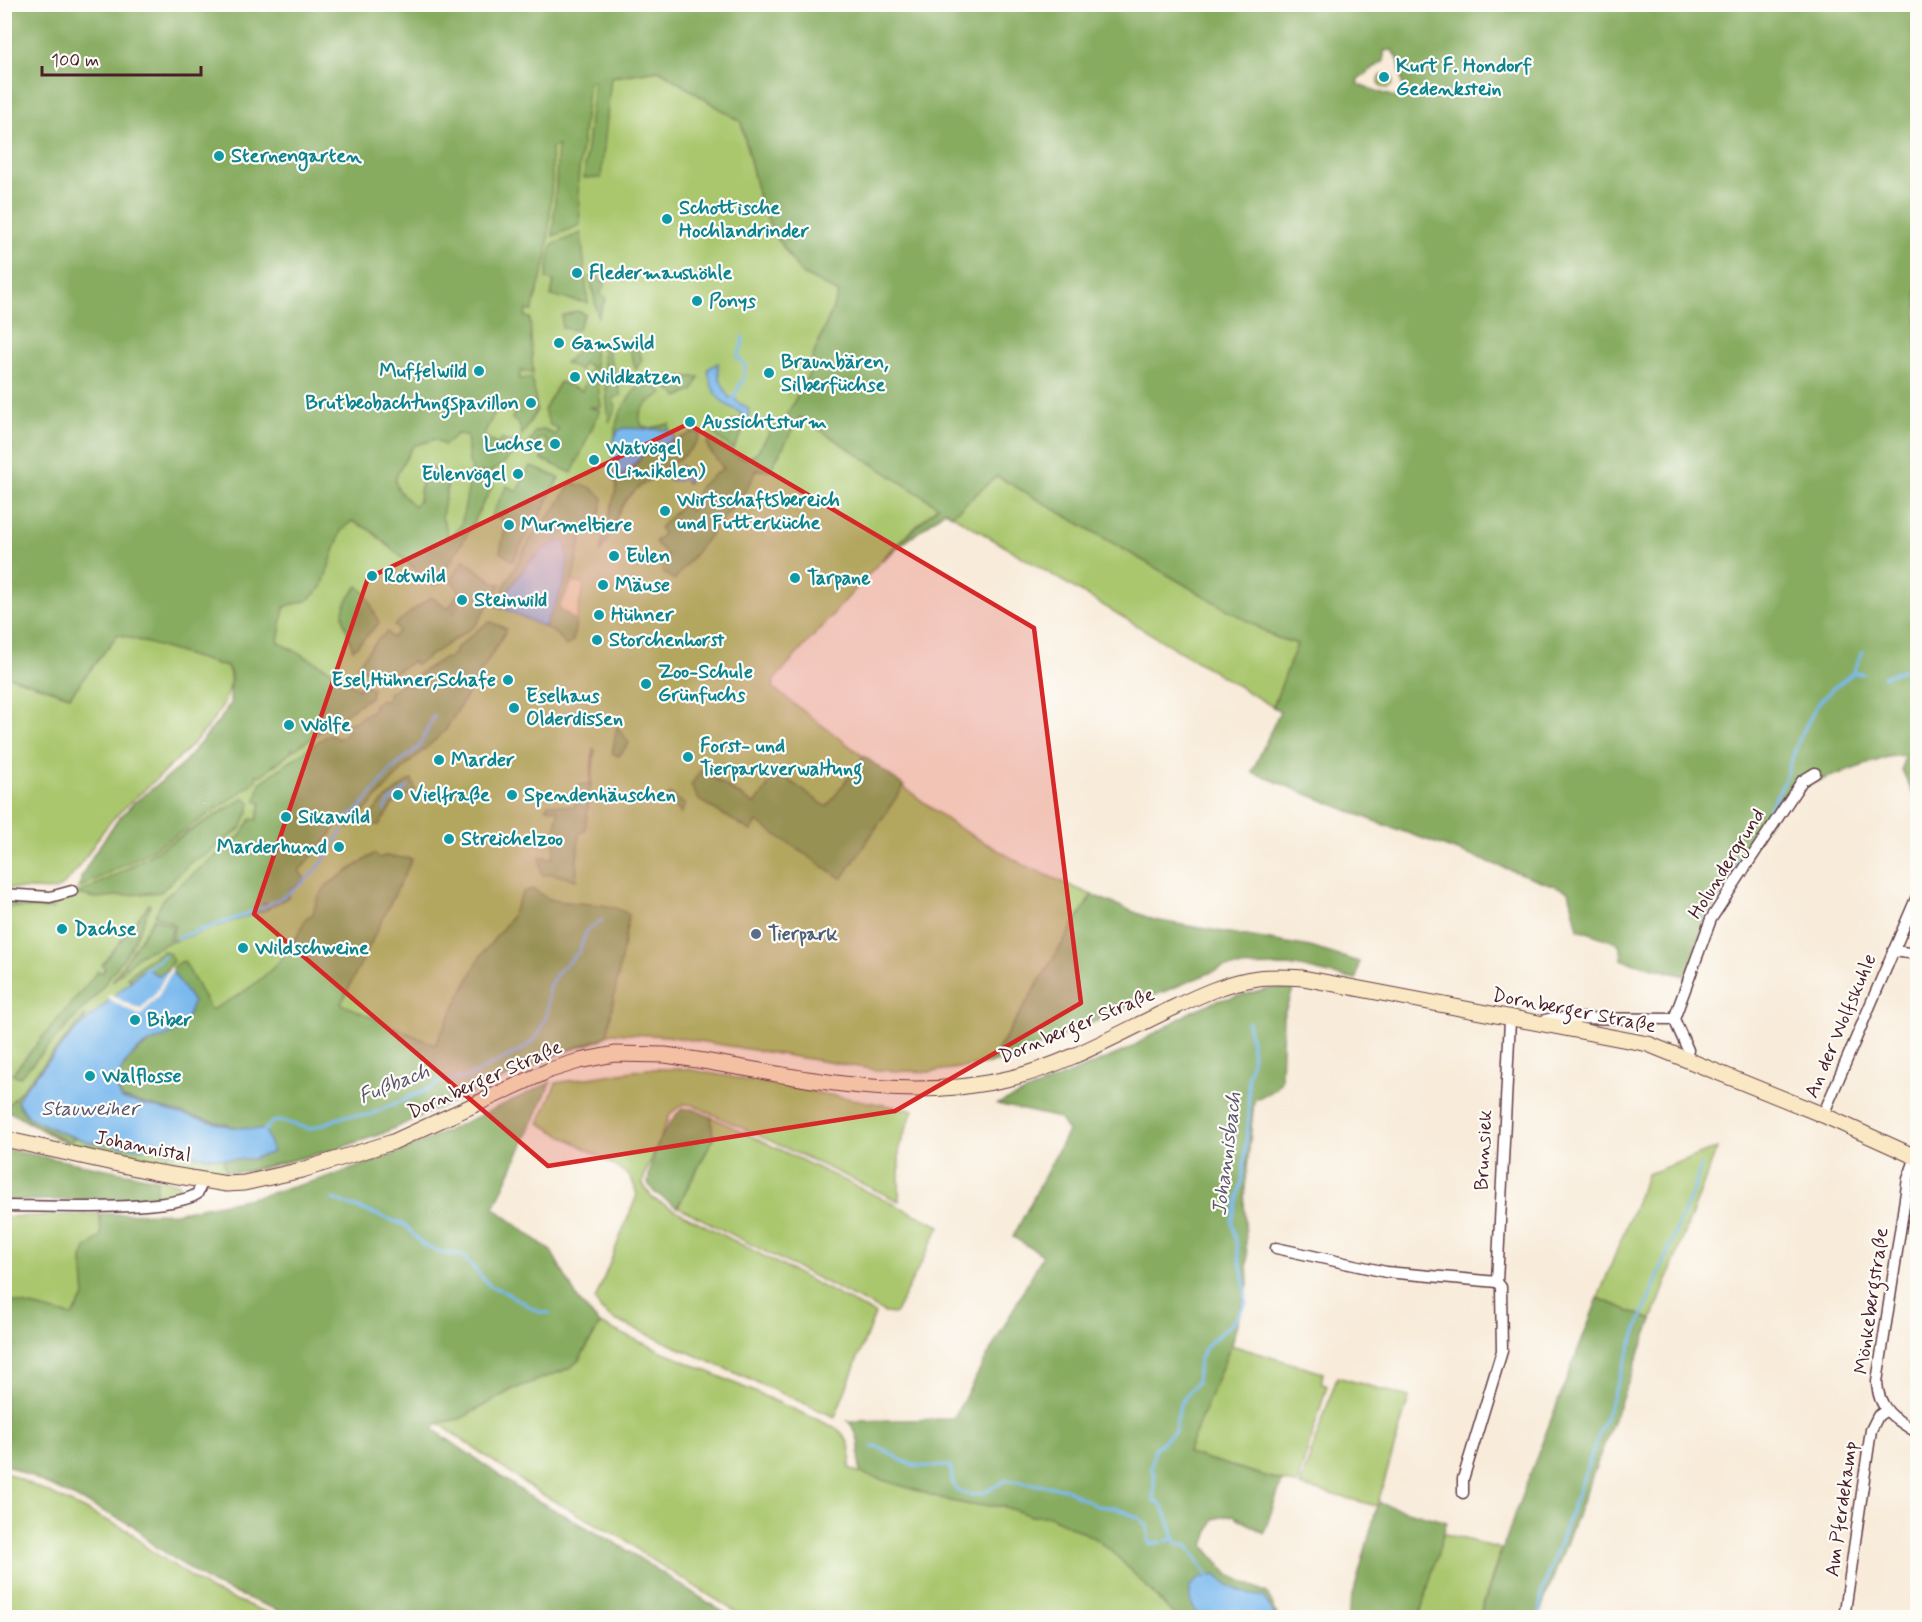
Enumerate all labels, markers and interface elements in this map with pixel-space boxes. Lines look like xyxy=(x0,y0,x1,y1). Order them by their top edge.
scale bar xyxy=(42,39,201,77)
text: 100 m xyxy=(51,49,99,73)
place label: Kurt F. Hondorf Gedenkstein xyxy=(1396,53,1532,103)
marker: Kurt F. Hondorf Gedenkstein xyxy=(1377,70,1391,84)
place label: Sternengarten xyxy=(231,143,362,172)
marker: Sternengarten xyxy=(212,149,226,163)
place label: Schottische Hochlandrinder xyxy=(679,195,810,245)
marker: Schottische Hochlandrinder xyxy=(660,212,674,226)
place label: Fledermaushöhle xyxy=(589,260,732,287)
marker: Fledermaushöhle xyxy=(570,266,584,280)
place label: Ponys xyxy=(709,288,756,315)
marker: Ponys xyxy=(690,294,704,308)
place label: Gamswild xyxy=(571,330,654,357)
marker: Gamswild xyxy=(552,336,566,350)
place label: Braunbären, Silberfüchse xyxy=(781,349,889,399)
place label: Muffelwild xyxy=(379,358,467,385)
marker: Muffelwild xyxy=(472,364,486,378)
place label: Wildkatzen xyxy=(586,364,681,391)
marker: Braunbären, Silberfüchse xyxy=(762,366,776,380)
marker: Wildkatzen xyxy=(568,370,582,384)
place label: Brutbeobachtungspavillon xyxy=(305,390,519,419)
marker: Brutbeobachtungspavillon xyxy=(524,396,538,410)
place label: Aussichtsturm xyxy=(702,409,827,436)
marker: Aussichtsturm xyxy=(683,415,697,429)
place label: Luchse xyxy=(484,431,543,458)
place label: Watvögel (Limikolen) xyxy=(605,435,706,485)
marker: Luchse xyxy=(548,437,562,451)
marker: Watvögel (Limikolen) xyxy=(587,453,601,467)
place label: Eulenvögel xyxy=(421,461,506,488)
marker: Eulenvögel xyxy=(511,467,525,481)
place label: Wirtschaftsbereich und Futterküche xyxy=(676,487,840,537)
marker: Wirtschaftsbereich und Futterküche xyxy=(658,504,672,518)
place label: Murmeltiere xyxy=(521,512,632,539)
marker: Murmeltiere xyxy=(502,518,516,532)
place label: Eulen xyxy=(626,543,670,570)
marker: Eulen xyxy=(607,549,621,563)
place label: Rotwild xyxy=(384,563,446,590)
place label: Tarpane xyxy=(807,565,871,592)
marker: Rotwild xyxy=(365,569,379,583)
marker: Tarpane xyxy=(788,571,802,585)
place label: Mäuse xyxy=(615,572,670,599)
marker: Mäuse xyxy=(596,578,610,592)
place label: Steinwild xyxy=(474,587,547,614)
marker: Steinwild xyxy=(455,593,469,607)
place label: Hühner xyxy=(611,602,675,629)
marker: Hühner xyxy=(592,608,606,622)
place label: Storchenhorst xyxy=(609,627,724,654)
marker: Storchenhorst xyxy=(590,633,604,647)
place label: Zoo-Schule Grünfuchs xyxy=(658,659,753,709)
place label: Esel,Hühner,Schafe xyxy=(332,667,496,694)
marker: Esel,Hühner,Schafe xyxy=(501,673,515,687)
marker: Zoo-Schule Grünfuchs xyxy=(639,677,653,691)
place label: Eselhaus Olderdissen xyxy=(526,683,623,733)
marker: Eselhaus Olderdissen xyxy=(507,701,521,715)
place label: Wölfe xyxy=(300,712,351,739)
marker: Wölfe xyxy=(282,718,296,732)
place label: Forst- und Tierparkverwaltung xyxy=(700,733,862,785)
place label: Marder xyxy=(451,747,515,774)
marker: Forst- und Tierparkverwaltung xyxy=(681,750,695,764)
marker: Marder xyxy=(432,753,446,767)
place label: Vielfraße xyxy=(410,782,490,809)
place label: Spendenhäuschen xyxy=(524,782,676,809)
marker: Vielfraße xyxy=(391,788,405,802)
marker: Spendenhäuschen xyxy=(505,788,519,802)
street label: Holundergrund xyxy=(1682,803,1773,925)
place label: Sikawild xyxy=(298,804,370,831)
marker: Sikawild xyxy=(279,810,293,824)
place label: Streichelzoo xyxy=(461,826,563,853)
marker: Streichelzoo xyxy=(442,832,456,846)
place label: Marderhund xyxy=(217,834,327,861)
marker: Marderhund xyxy=(332,840,346,854)
place label: Dachse xyxy=(74,916,136,943)
place label: Tierpark xyxy=(768,921,839,948)
marker: Dachse xyxy=(55,922,69,936)
marker: Tierpark xyxy=(749,927,763,941)
place label: Wildschweine xyxy=(254,935,369,962)
marker: Wildschweine xyxy=(236,941,250,955)
street label: An der Wolfskuhle xyxy=(1798,950,1884,1102)
street label: Dornberger Straße xyxy=(995,981,1160,1073)
street label: Dornberger Straße xyxy=(1489,982,1658,1042)
place label: Biber xyxy=(147,1007,192,1034)
marker: Biber xyxy=(128,1013,142,1027)
street label: Dornberger Straße xyxy=(403,1034,567,1128)
water label: Fußbach xyxy=(355,1057,434,1111)
place label: Walflosse xyxy=(101,1063,182,1090)
marker: Walflosse xyxy=(83,1069,97,1083)
water label: Johannisbach xyxy=(1206,1090,1249,1217)
water label: Stauweiher xyxy=(41,1095,142,1123)
street label: Brunsiek xyxy=(1468,1109,1500,1191)
street label: Johannistal xyxy=(93,1124,193,1170)
street label: Mönkebergstraße xyxy=(1848,1226,1898,1376)
street label: Am Pferdekamp xyxy=(1819,1439,1865,1579)

